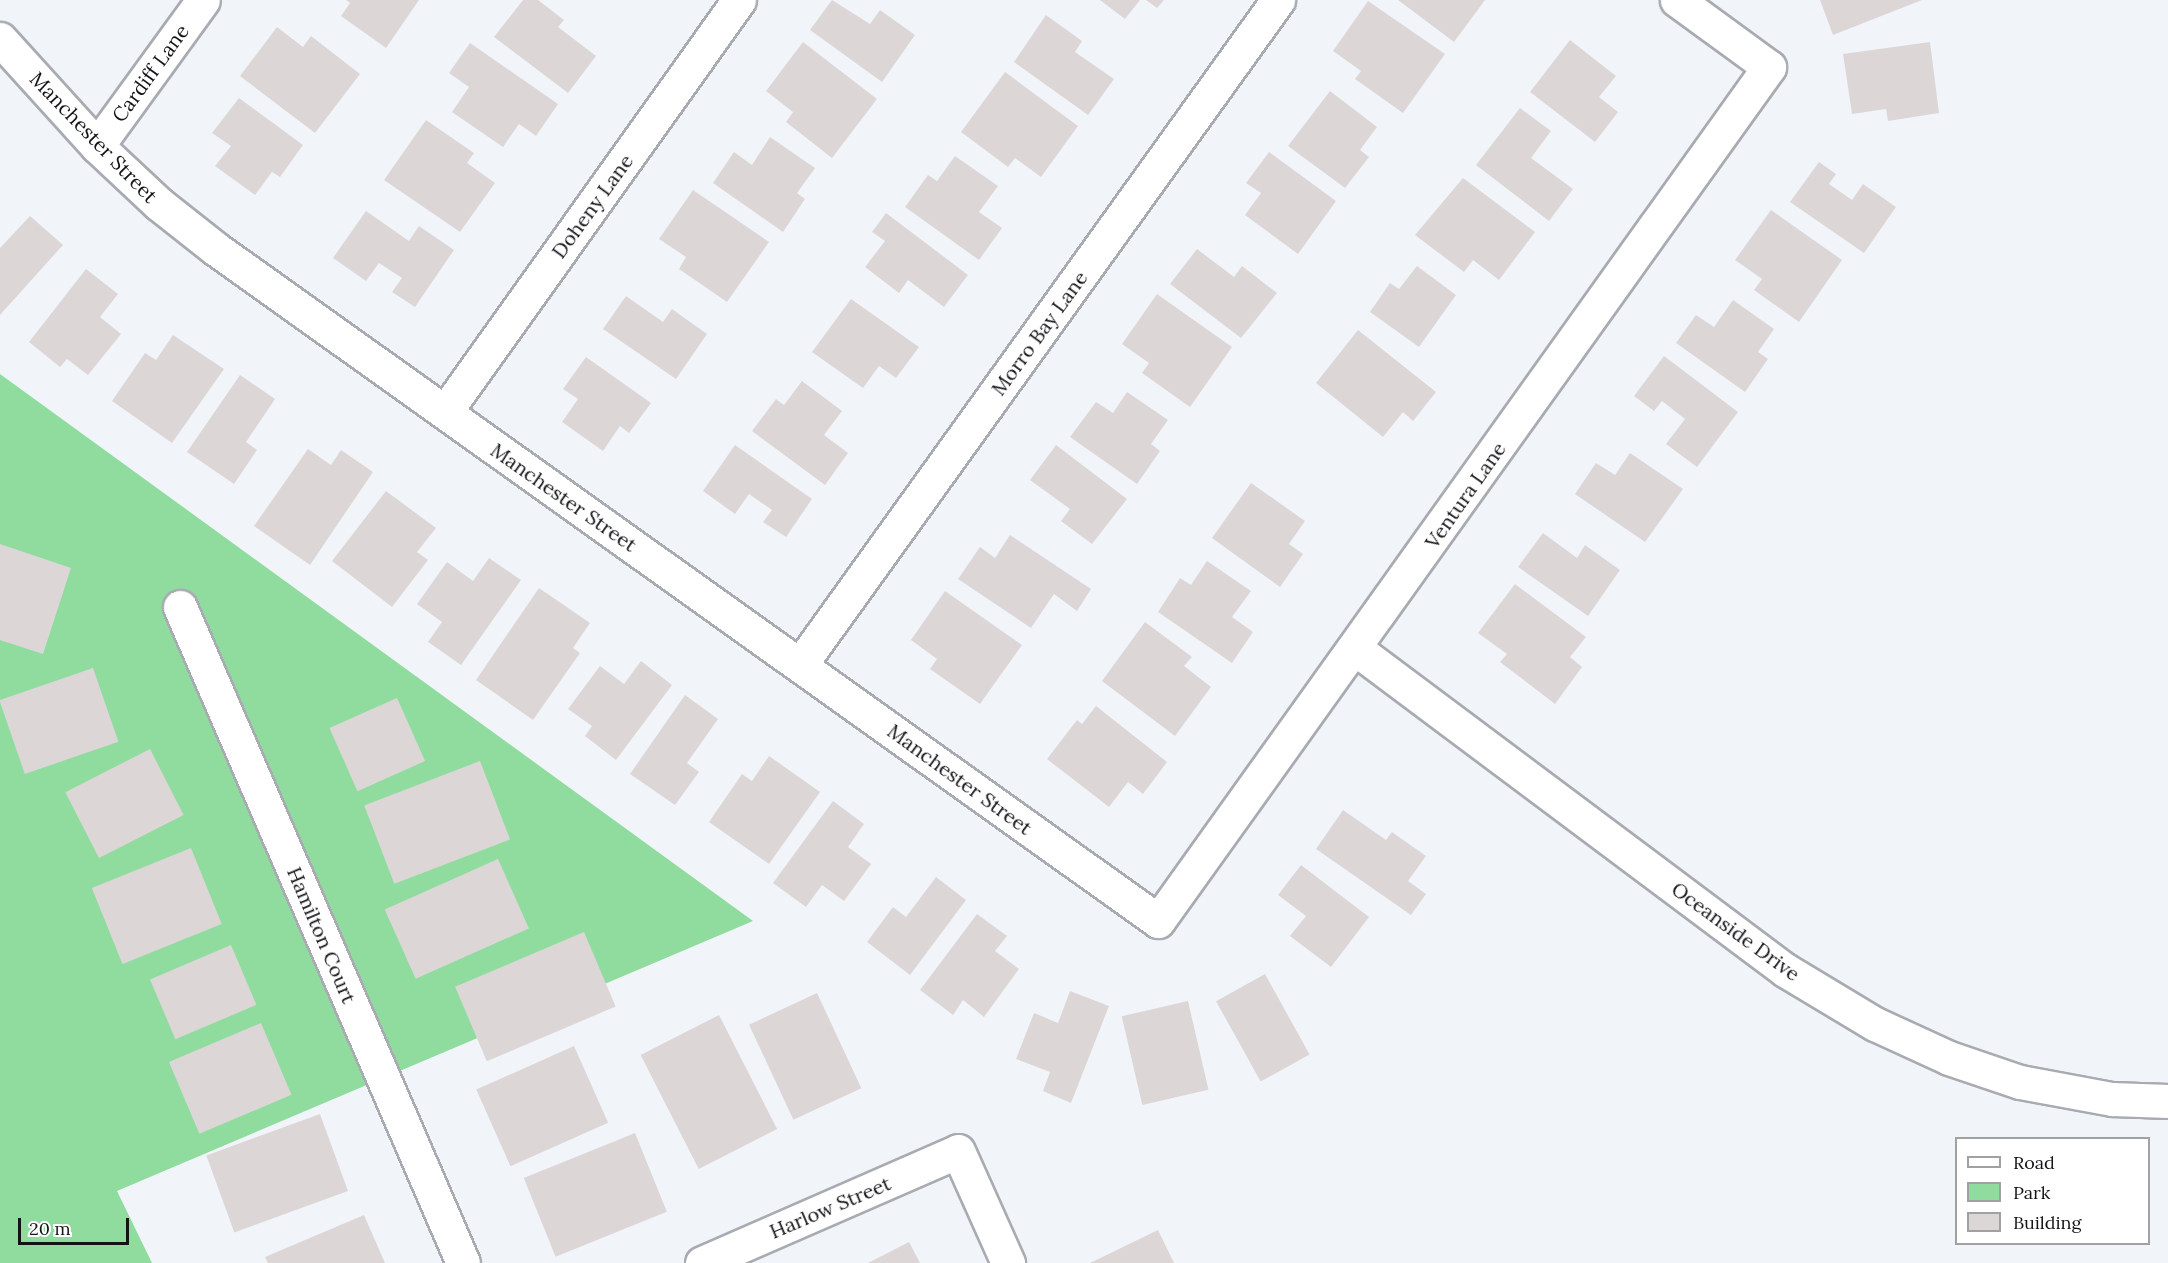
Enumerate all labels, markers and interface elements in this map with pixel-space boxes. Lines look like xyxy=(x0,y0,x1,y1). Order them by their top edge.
street label: Cardiff Lane xyxy=(107,20,193,126)
street label: Manchester Street xyxy=(25,67,163,207)
street label: Doheny Lane xyxy=(546,149,638,263)
street label: Morro Bay Lane xyxy=(986,266,1092,400)
street label: Ventura Lane xyxy=(1420,437,1510,553)
street label: Manchester Street xyxy=(486,438,642,556)
street label: Manchester Street xyxy=(883,719,1037,839)
street label: Hamilton Court xyxy=(282,863,362,1007)
street label: Oceanside Drive xyxy=(1667,876,1805,986)
legend xyxy=(1955,1137,2150,1245)
text: Road xyxy=(2013,1151,2055,1174)
street label: Harlow Street xyxy=(766,1171,894,1243)
text: Park xyxy=(2013,1181,2050,1204)
scale bar xyxy=(21,1206,132,1244)
text: Building xyxy=(2013,1211,2081,1234)
text: 20 m xyxy=(29,1217,71,1240)

